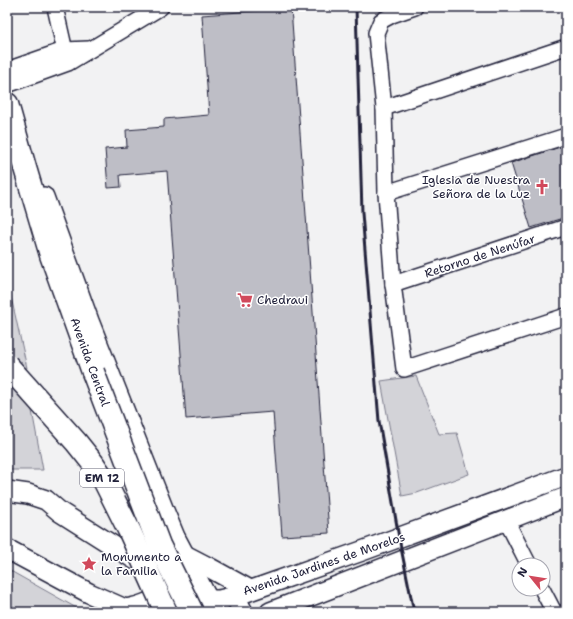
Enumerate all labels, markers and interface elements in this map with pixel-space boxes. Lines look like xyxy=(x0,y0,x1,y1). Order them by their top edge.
place label: Iglesia de Nuestra Señora de la Luz xyxy=(422,172,531,202)
church icon: Iglesia de Nuestra Señora de la Luz xyxy=(533,178,551,196)
street label: Retorno de Nenúfar xyxy=(423,230,538,281)
supermarket icon: Chedraui xyxy=(236,291,254,309)
place label: Chedraui xyxy=(257,292,308,308)
street label: Avenida Central xyxy=(67,316,114,409)
road number: EM 12 xyxy=(80,469,124,487)
street label: Avenida Jardines de Morelos xyxy=(241,529,407,599)
place label: Monumento a la Familia xyxy=(101,549,182,579)
place icon: Monumento a la Familia xyxy=(80,555,98,573)
north arrow xyxy=(511,557,551,597)
text: N xyxy=(514,564,532,580)

